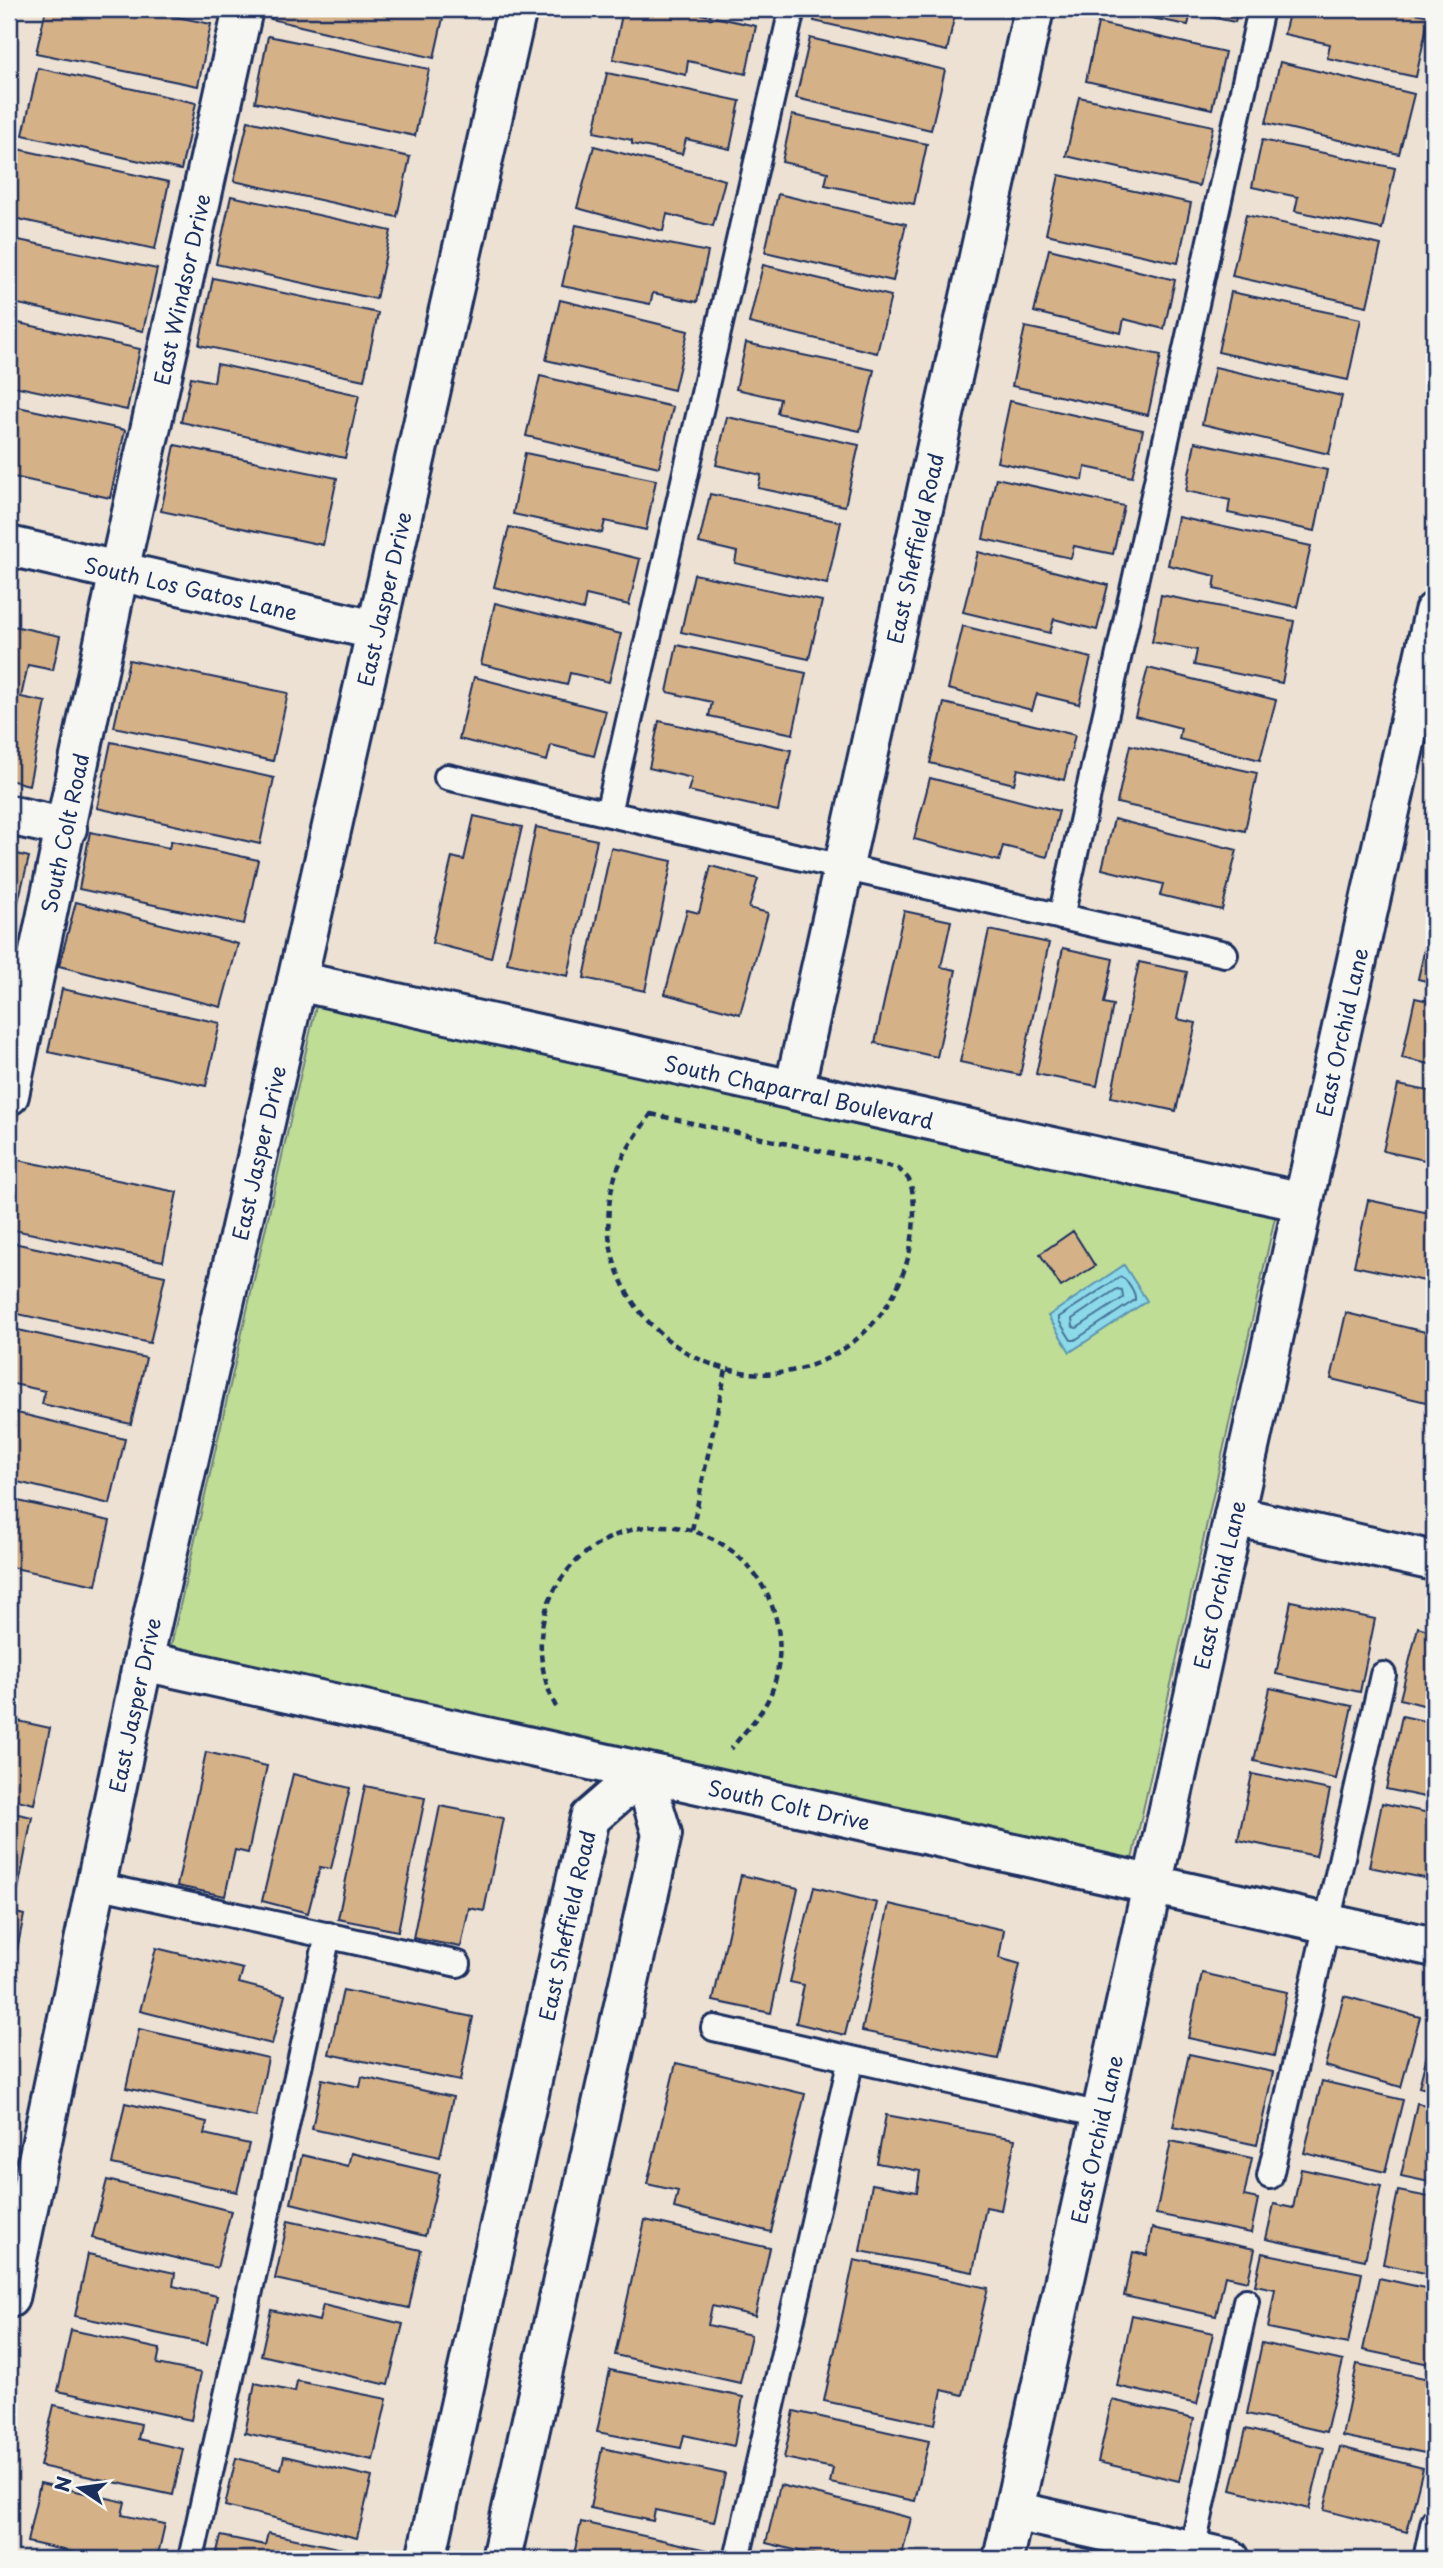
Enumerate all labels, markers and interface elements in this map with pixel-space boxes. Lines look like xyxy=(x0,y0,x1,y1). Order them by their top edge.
street label: East Windsor Drive xyxy=(145,191,218,388)
street label: East Sheffield Road xyxy=(878,450,951,647)
street label: East Jasper Drive xyxy=(348,508,419,689)
street label: South Los Gatos Lane xyxy=(81,548,301,628)
street label: South Colt Road xyxy=(32,750,96,915)
street label: East Orchid Lane xyxy=(1307,944,1375,1120)
street label: South Chaparral Boulevard xyxy=(661,1046,937,1136)
street label: East Jasper Drive xyxy=(223,1062,293,1243)
street label: East Orchid Lane xyxy=(1184,1497,1253,1672)
street label: East Jasper Drive xyxy=(100,1614,168,1795)
street label: South Colt Drive xyxy=(705,1771,873,1838)
street label: East Sheffield Road xyxy=(530,1827,603,2024)
street label: East Orchid Lane xyxy=(1062,2052,1130,2227)
north arrow xyxy=(46,2452,116,2522)
text: N xyxy=(47,2473,78,2494)

